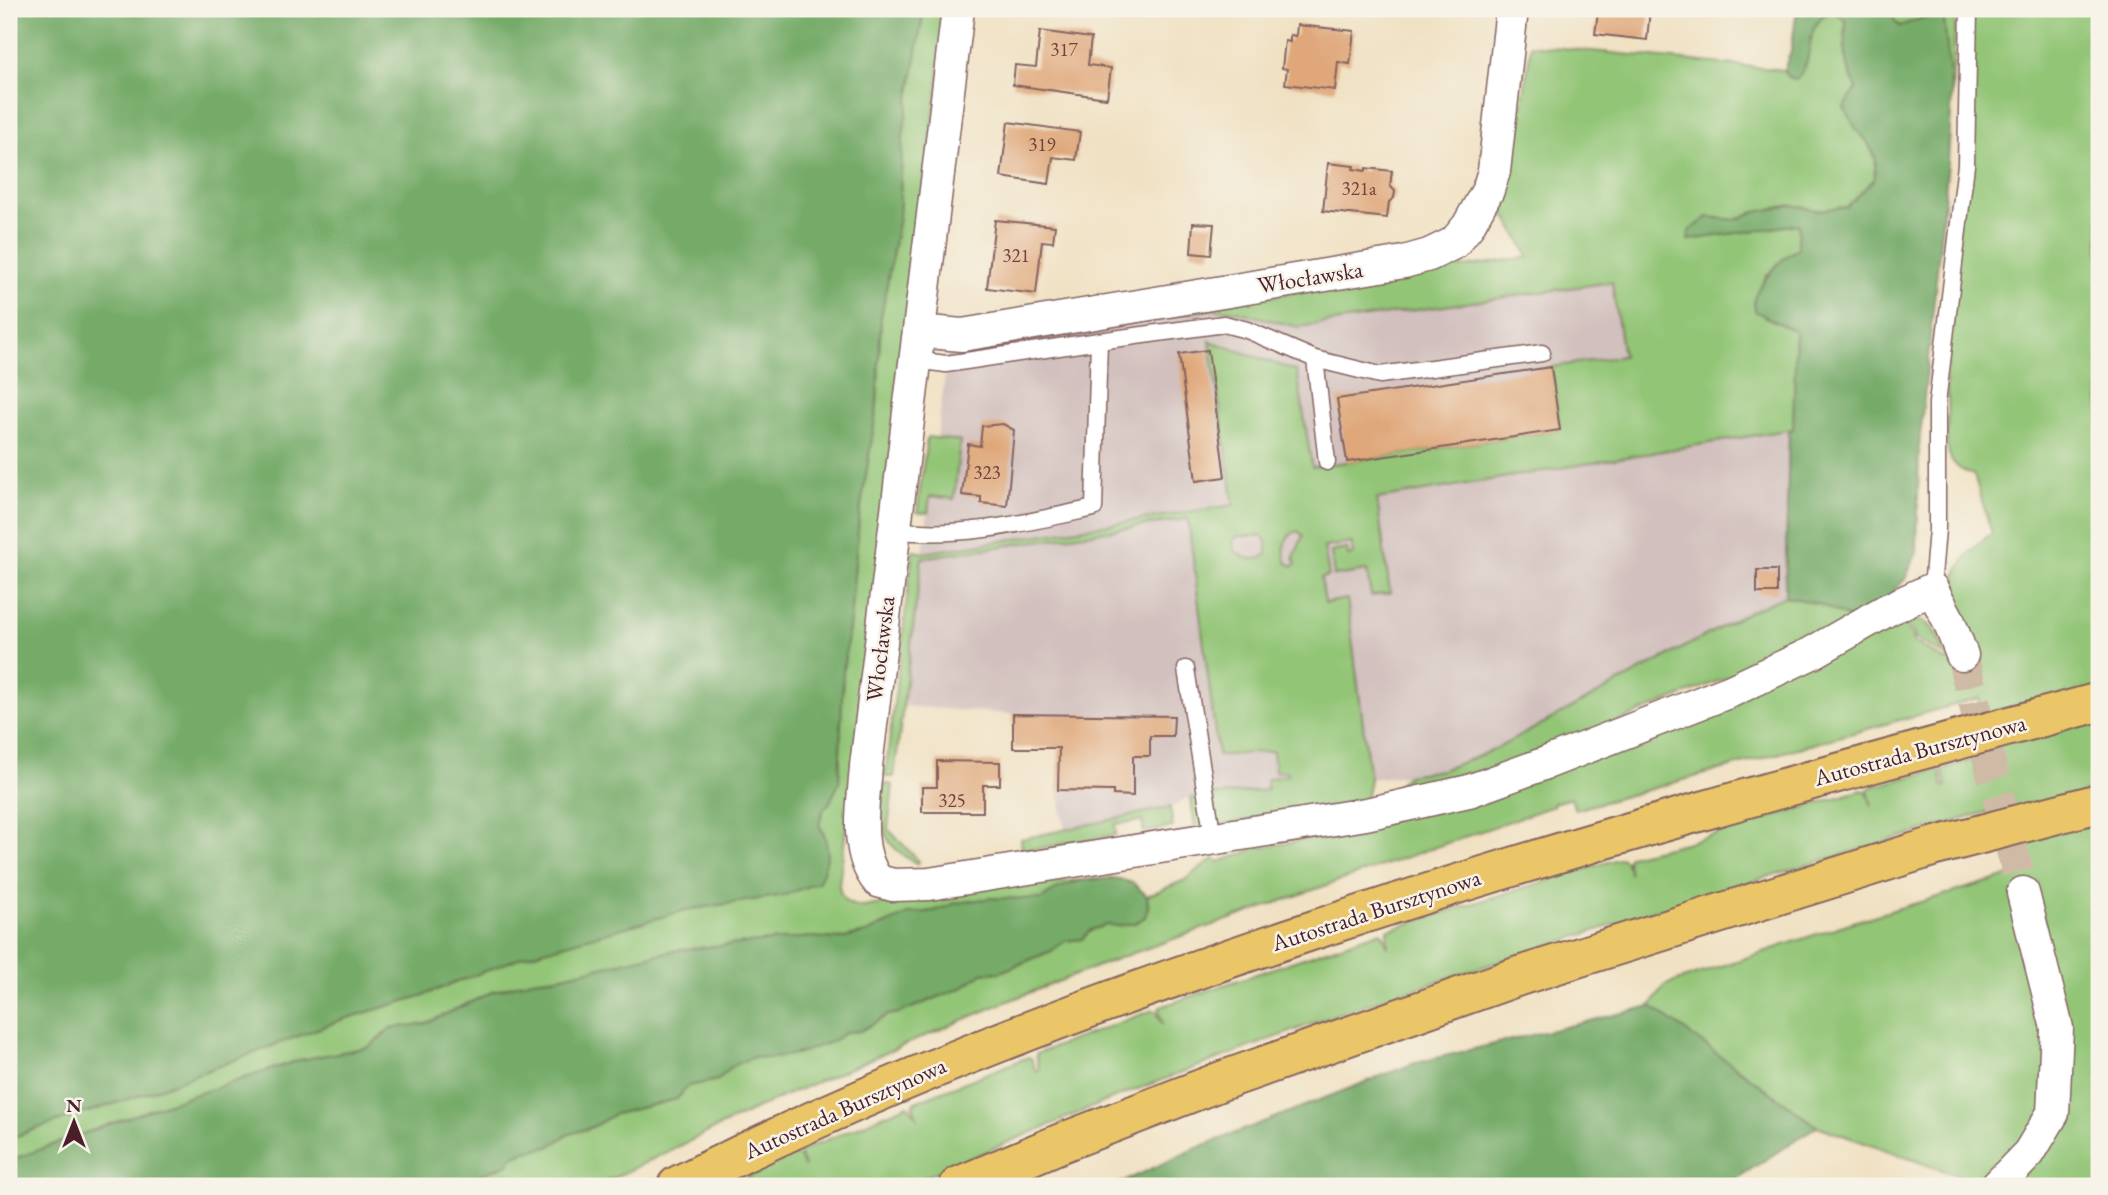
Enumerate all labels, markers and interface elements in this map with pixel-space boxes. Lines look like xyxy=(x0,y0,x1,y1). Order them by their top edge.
house number: 317 xyxy=(1050,37,1079,62)
house number: 319 xyxy=(1028,132,1056,157)
house number: 321a xyxy=(1342,176,1377,201)
house number: 321 xyxy=(1002,243,1030,268)
street label: Włocławska xyxy=(1255,254,1366,300)
house number: 323 xyxy=(973,460,1001,485)
street label: Włocławska xyxy=(859,593,901,704)
street label: Autostrada Bursztynowa xyxy=(1810,707,2030,793)
house number: 325 xyxy=(938,788,966,813)
street label: Autostrada Bursztynowa xyxy=(1267,862,1485,958)
street label: Autostrada Bursztynowa xyxy=(738,1050,951,1166)
north arrow xyxy=(38,1086,108,1156)
text: N xyxy=(66,1093,82,1118)

